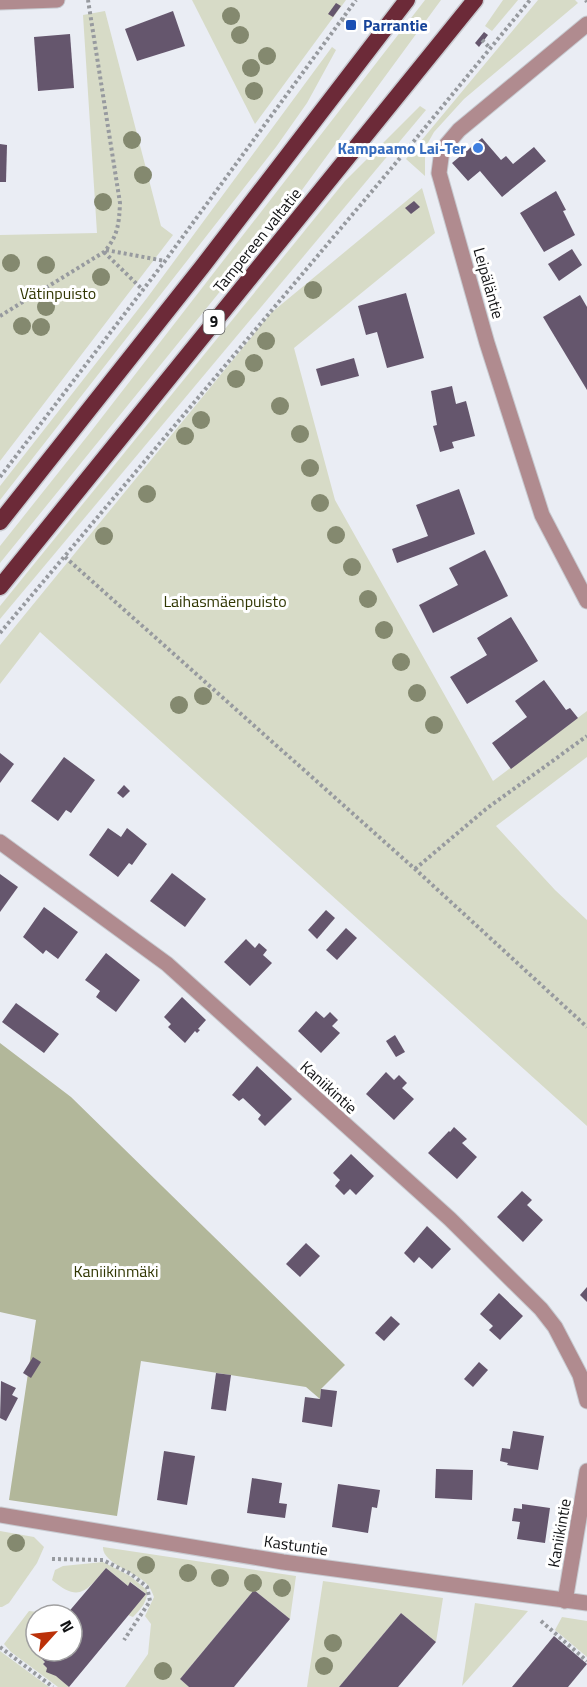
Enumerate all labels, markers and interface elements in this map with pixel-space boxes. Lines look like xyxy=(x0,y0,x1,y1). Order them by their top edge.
place label: Parrantie xyxy=(363,13,428,37)
marker: Parrantie xyxy=(344,18,358,32)
place label: Kampaamo Lai-Ter xyxy=(338,136,466,160)
marker: Kampaamo Lai-Ter xyxy=(471,141,485,155)
street label: Tampereen valtatie xyxy=(207,182,307,298)
street label: Leipäläntie xyxy=(467,245,511,321)
park label: Vätinpuisto xyxy=(20,281,96,305)
road number: 9 xyxy=(204,310,224,334)
park label: Laihasmäenpuisto xyxy=(163,589,287,613)
street label: Kaniikintie xyxy=(295,1055,363,1119)
park label: Kaniikinmäki xyxy=(73,1259,159,1283)
street label: Kaniikintie xyxy=(541,1497,577,1569)
street label: Kastuntie xyxy=(262,1529,330,1561)
north arrow xyxy=(24,1603,84,1663)
text: N xyxy=(54,1616,81,1637)

